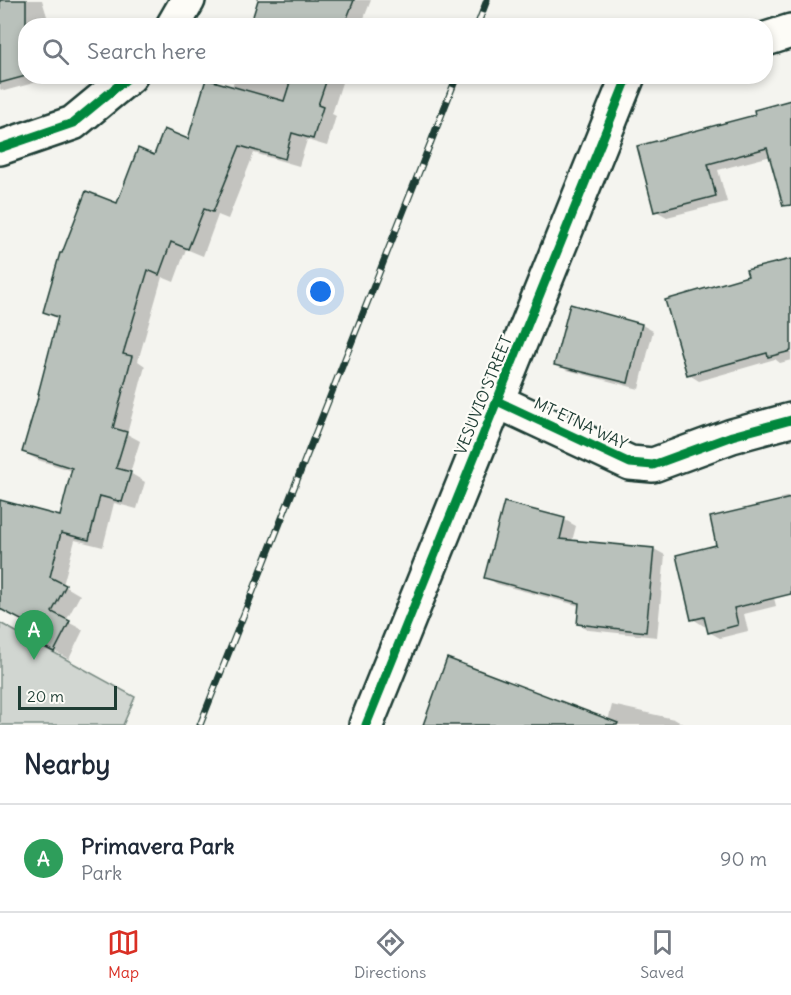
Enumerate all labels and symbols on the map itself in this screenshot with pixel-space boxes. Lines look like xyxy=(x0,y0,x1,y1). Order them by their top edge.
your location xyxy=(306,277,335,306)
street label: VESUVIO STREET xyxy=(450,333,516,457)
street label: MT ETNA WAY xyxy=(531,393,631,453)
pin: A xyxy=(15,610,54,660)
scale bar xyxy=(18,683,117,710)

